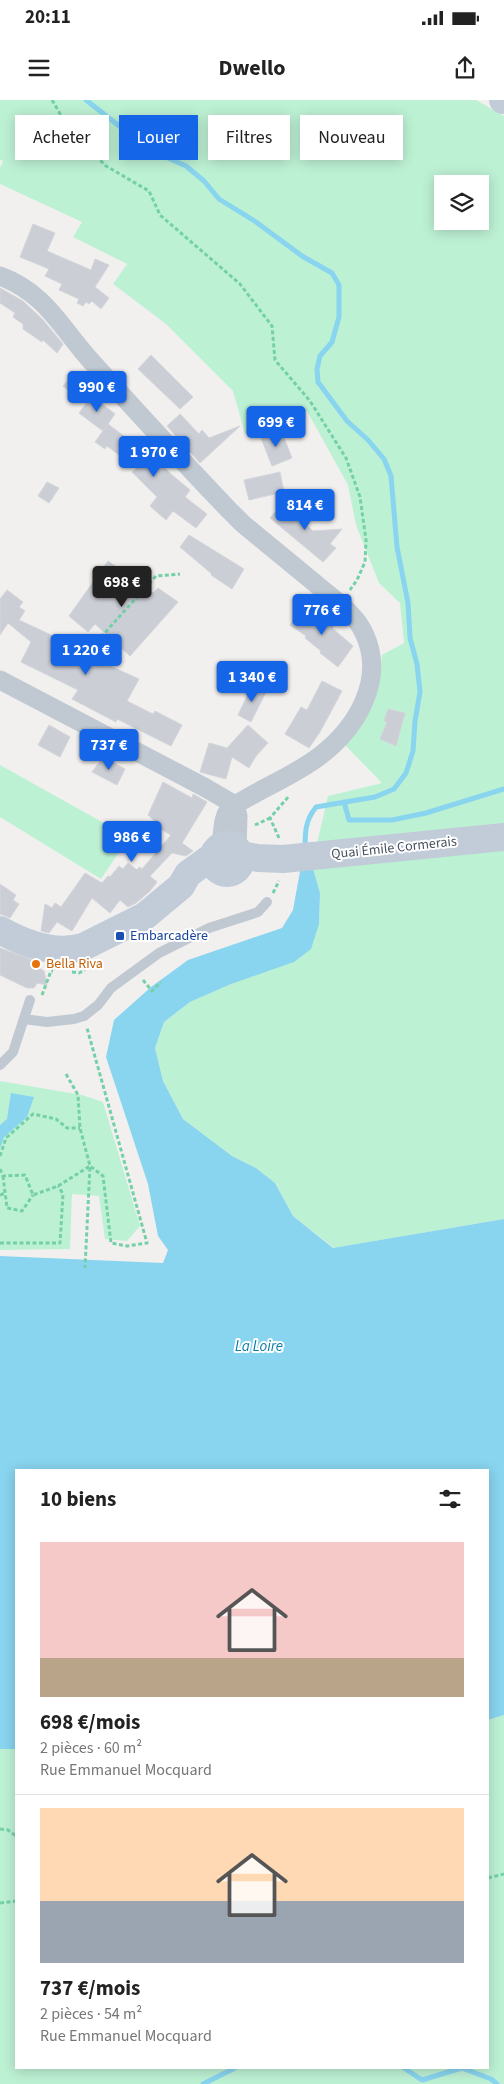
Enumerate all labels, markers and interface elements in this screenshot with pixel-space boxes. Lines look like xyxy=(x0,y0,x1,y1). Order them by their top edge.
text: 20:11 xyxy=(25,4,71,31)
text: Dwello xyxy=(218,52,286,84)
icon: menu xyxy=(25,54,53,82)
icon: share xyxy=(451,54,479,82)
chip: Acheter xyxy=(15,115,109,160)
chip: Louer xyxy=(119,115,198,160)
chip: Filtres xyxy=(208,115,290,160)
chip: Nouveau xyxy=(300,115,403,160)
map controls xyxy=(434,175,489,230)
button: layers xyxy=(434,175,489,230)
pin: 990 € xyxy=(62,370,132,413)
text: 990 € xyxy=(79,376,116,398)
pin: 699 € xyxy=(241,406,311,448)
text: 699 € xyxy=(258,411,295,433)
pin: 1 970 € xyxy=(108,436,200,478)
text: 1 970 € xyxy=(130,441,178,463)
pin: 814 € xyxy=(270,488,340,531)
text: 814 € xyxy=(287,494,324,516)
pin: 698 € xyxy=(87,566,157,608)
text: 698 € xyxy=(104,571,141,593)
pin: 776 € xyxy=(287,594,357,636)
text: 776 € xyxy=(304,599,341,621)
pin: 1 220 € xyxy=(40,634,132,676)
text: 1 220 € xyxy=(62,639,110,661)
pin: 1 340 € xyxy=(206,660,298,703)
text: 1 340 € xyxy=(228,666,276,688)
pin: 737 € xyxy=(74,728,144,771)
text: 737 € xyxy=(91,734,128,756)
pin: 986 € xyxy=(97,820,167,863)
text: 986 € xyxy=(114,826,151,848)
street label: Quai Émile Cormerais xyxy=(330,831,458,865)
place label: Embarcadère xyxy=(130,926,208,946)
marker: Embarcadère xyxy=(114,930,126,942)
place label: Bella Riva xyxy=(46,954,103,974)
marker: Bella Riva xyxy=(30,958,42,970)
water label: La Loire xyxy=(235,1336,283,1357)
text: 10 biens xyxy=(40,1484,116,1514)
icon: filters xyxy=(436,1485,464,1513)
icon: home xyxy=(207,1575,297,1665)
text: 698 €/mois xyxy=(40,1707,140,1737)
text: 2 pièces · 60 m² xyxy=(40,1737,142,1759)
text: Rue Emmanuel Mocquard xyxy=(40,1759,212,1781)
icon: home xyxy=(207,1840,297,1930)
text: 737 €/mois xyxy=(40,1973,140,2003)
text: 2 pièces · 54 m² xyxy=(40,2003,142,2025)
text: Rue Emmanuel Mocquard xyxy=(40,2025,212,2047)

